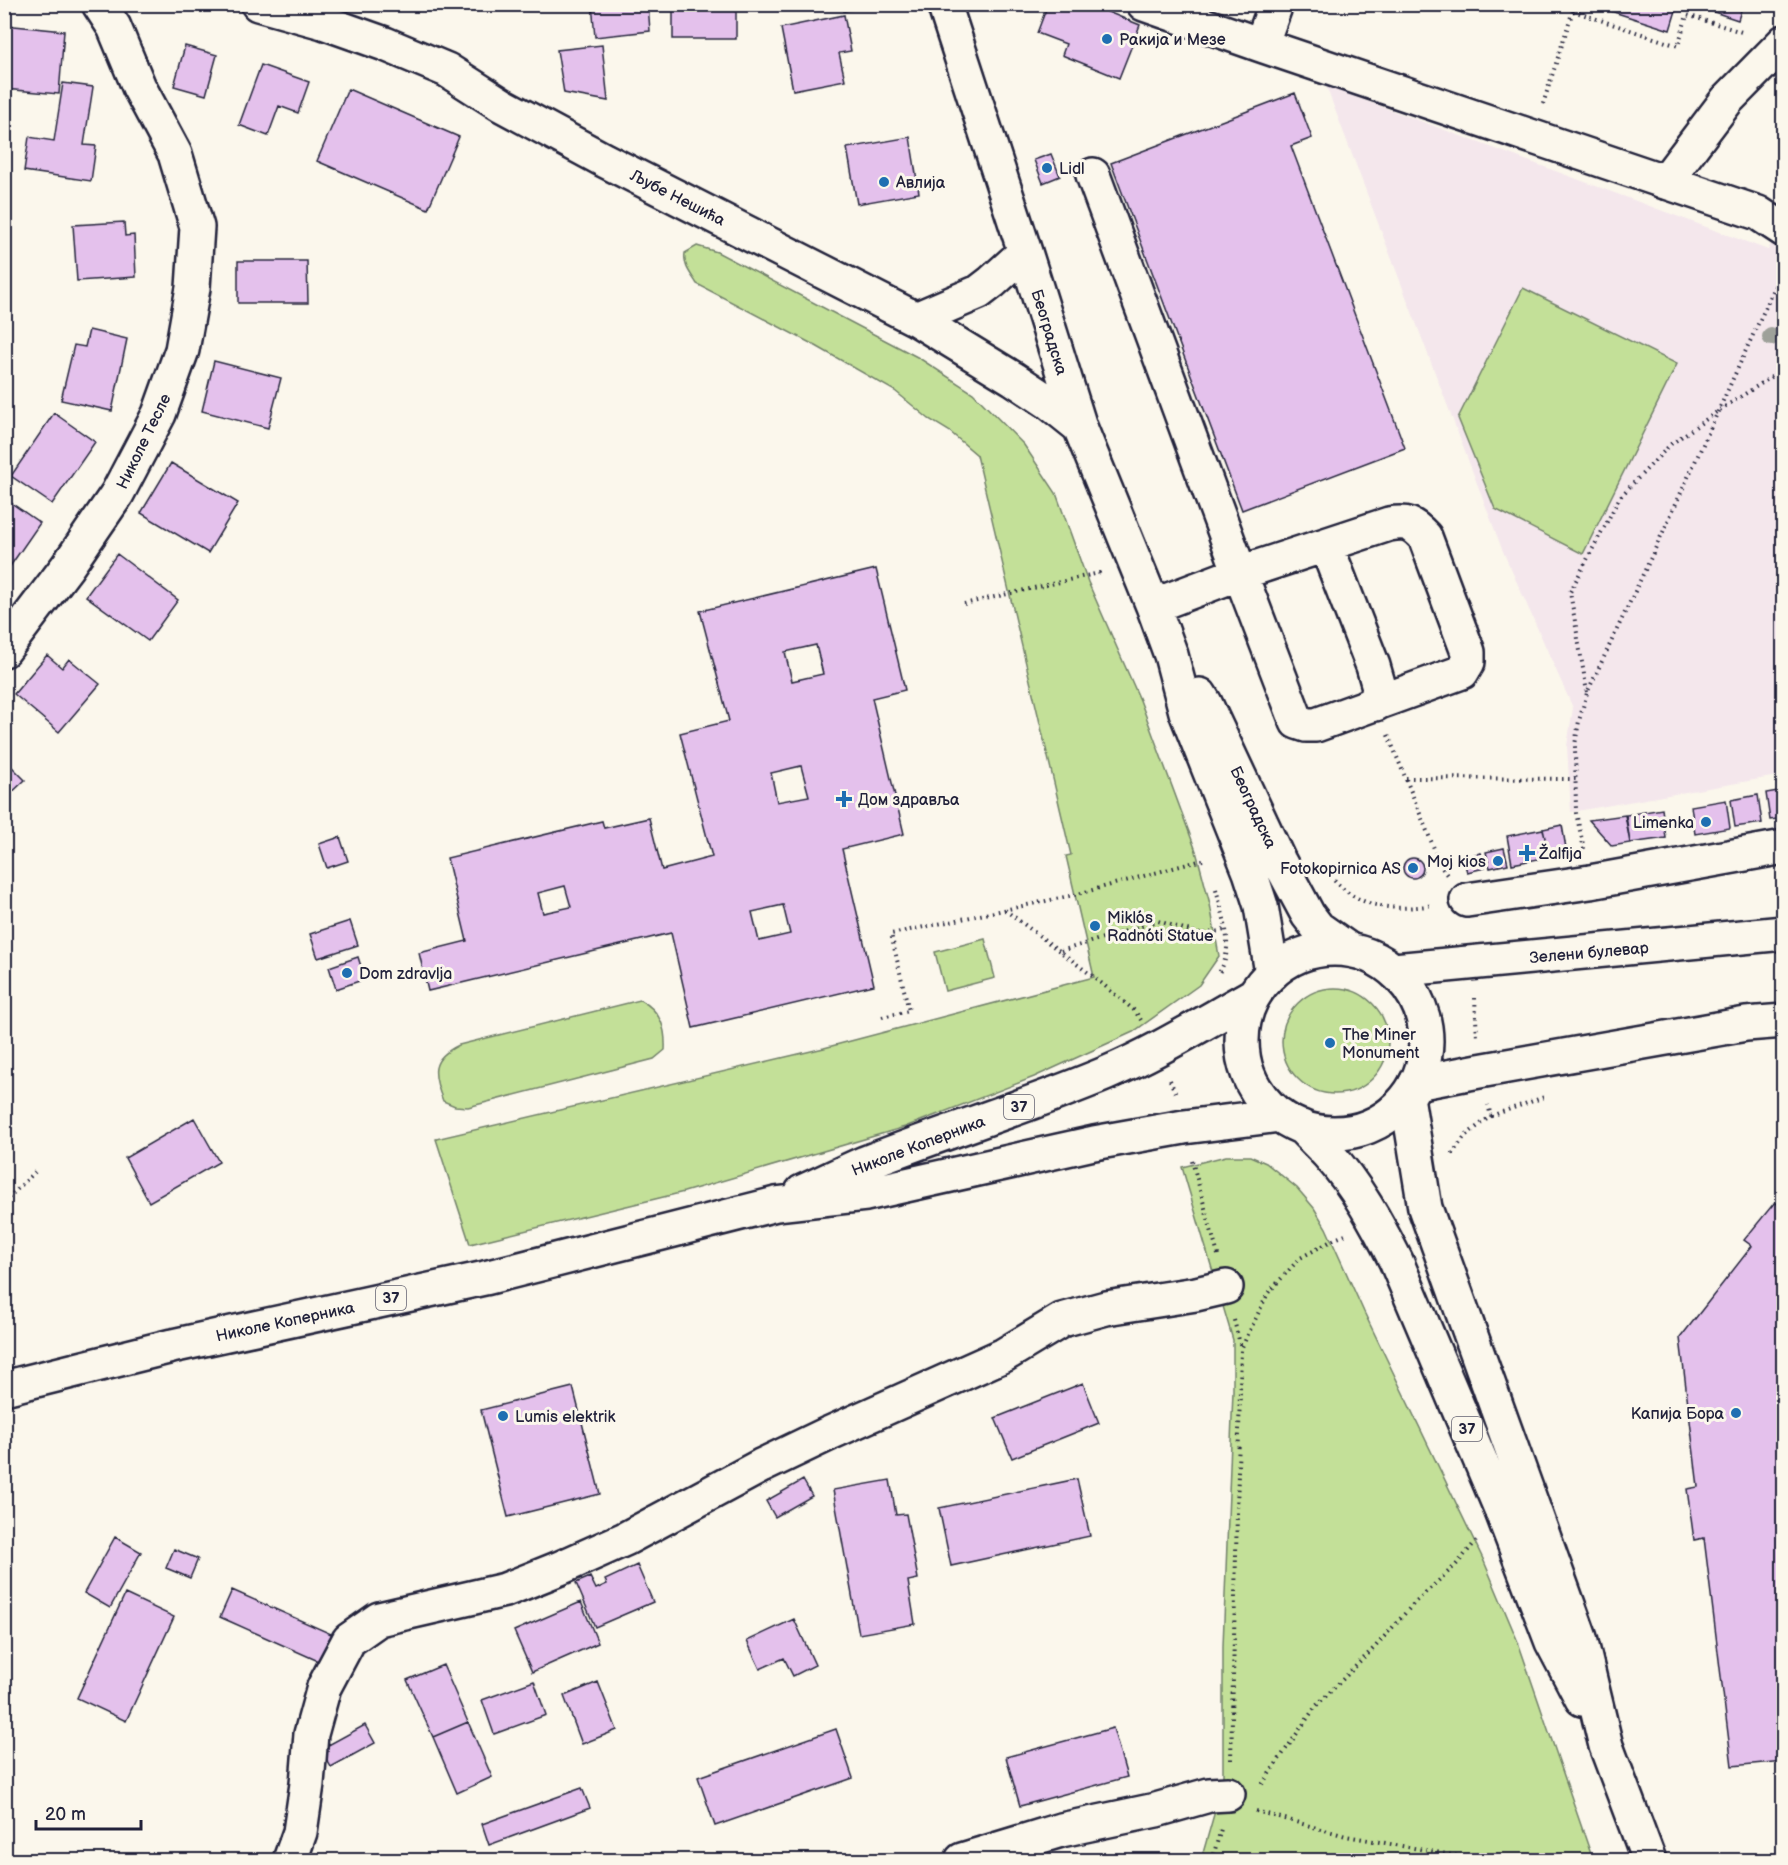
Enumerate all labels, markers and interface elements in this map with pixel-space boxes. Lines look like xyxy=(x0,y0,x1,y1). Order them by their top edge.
place label: Ракија и Мезе xyxy=(1119,31,1226,50)
marker: Ракија и Мезе xyxy=(1100,32,1114,46)
place label: Lidl xyxy=(1059,160,1085,179)
marker: Lidl xyxy=(1040,161,1054,175)
street label: Љубе Нешића xyxy=(626,166,728,231)
place label: Авлија xyxy=(895,174,946,193)
marker: Авлија xyxy=(877,175,891,189)
street label: Београдска xyxy=(1027,287,1071,378)
street label: Николе Тесле xyxy=(113,391,176,492)
street label: Београдска xyxy=(1225,764,1280,852)
marker: Дом здравља xyxy=(835,790,853,808)
place label: Дом здравља xyxy=(858,791,960,810)
place label: Limenka xyxy=(1633,814,1694,833)
marker: Limenka xyxy=(1699,815,1713,829)
place label: Žalfija xyxy=(1538,843,1582,864)
marker: Žalfija xyxy=(1520,846,1534,860)
place label: Moj kios xyxy=(1427,853,1486,872)
marker: Moj kios xyxy=(1491,854,1505,868)
place label: Fotokopirnica AS xyxy=(1280,860,1401,879)
marker: Fotokopirnica AS xyxy=(1406,861,1420,875)
place label: Miklós Radnóti Statue xyxy=(1107,909,1214,946)
marker: Miklós Radnóti Statue xyxy=(1088,919,1102,933)
street label: Зелени булевар xyxy=(1529,939,1650,968)
place label: Dom zdravlja xyxy=(359,965,452,984)
marker: Dom zdravlja xyxy=(340,966,354,980)
place label: The Miner Monument xyxy=(1342,1026,1419,1063)
marker: The Miner Monument xyxy=(1323,1036,1337,1050)
road number: 37 xyxy=(1004,1095,1034,1119)
street label: Николе Коперника xyxy=(849,1112,988,1181)
road number: 37 xyxy=(376,1286,406,1310)
street label: Николе Коперника xyxy=(214,1298,357,1346)
place label: Капија Бора xyxy=(1631,1405,1725,1424)
marker: Капија Бора xyxy=(1729,1406,1743,1420)
place label: Lumis elektrik xyxy=(515,1408,616,1427)
marker: Lumis elektrik xyxy=(496,1409,510,1423)
road number: 37 xyxy=(1452,1417,1482,1441)
scale bar xyxy=(36,1793,141,1831)
text: 20 m xyxy=(45,1804,86,1825)

